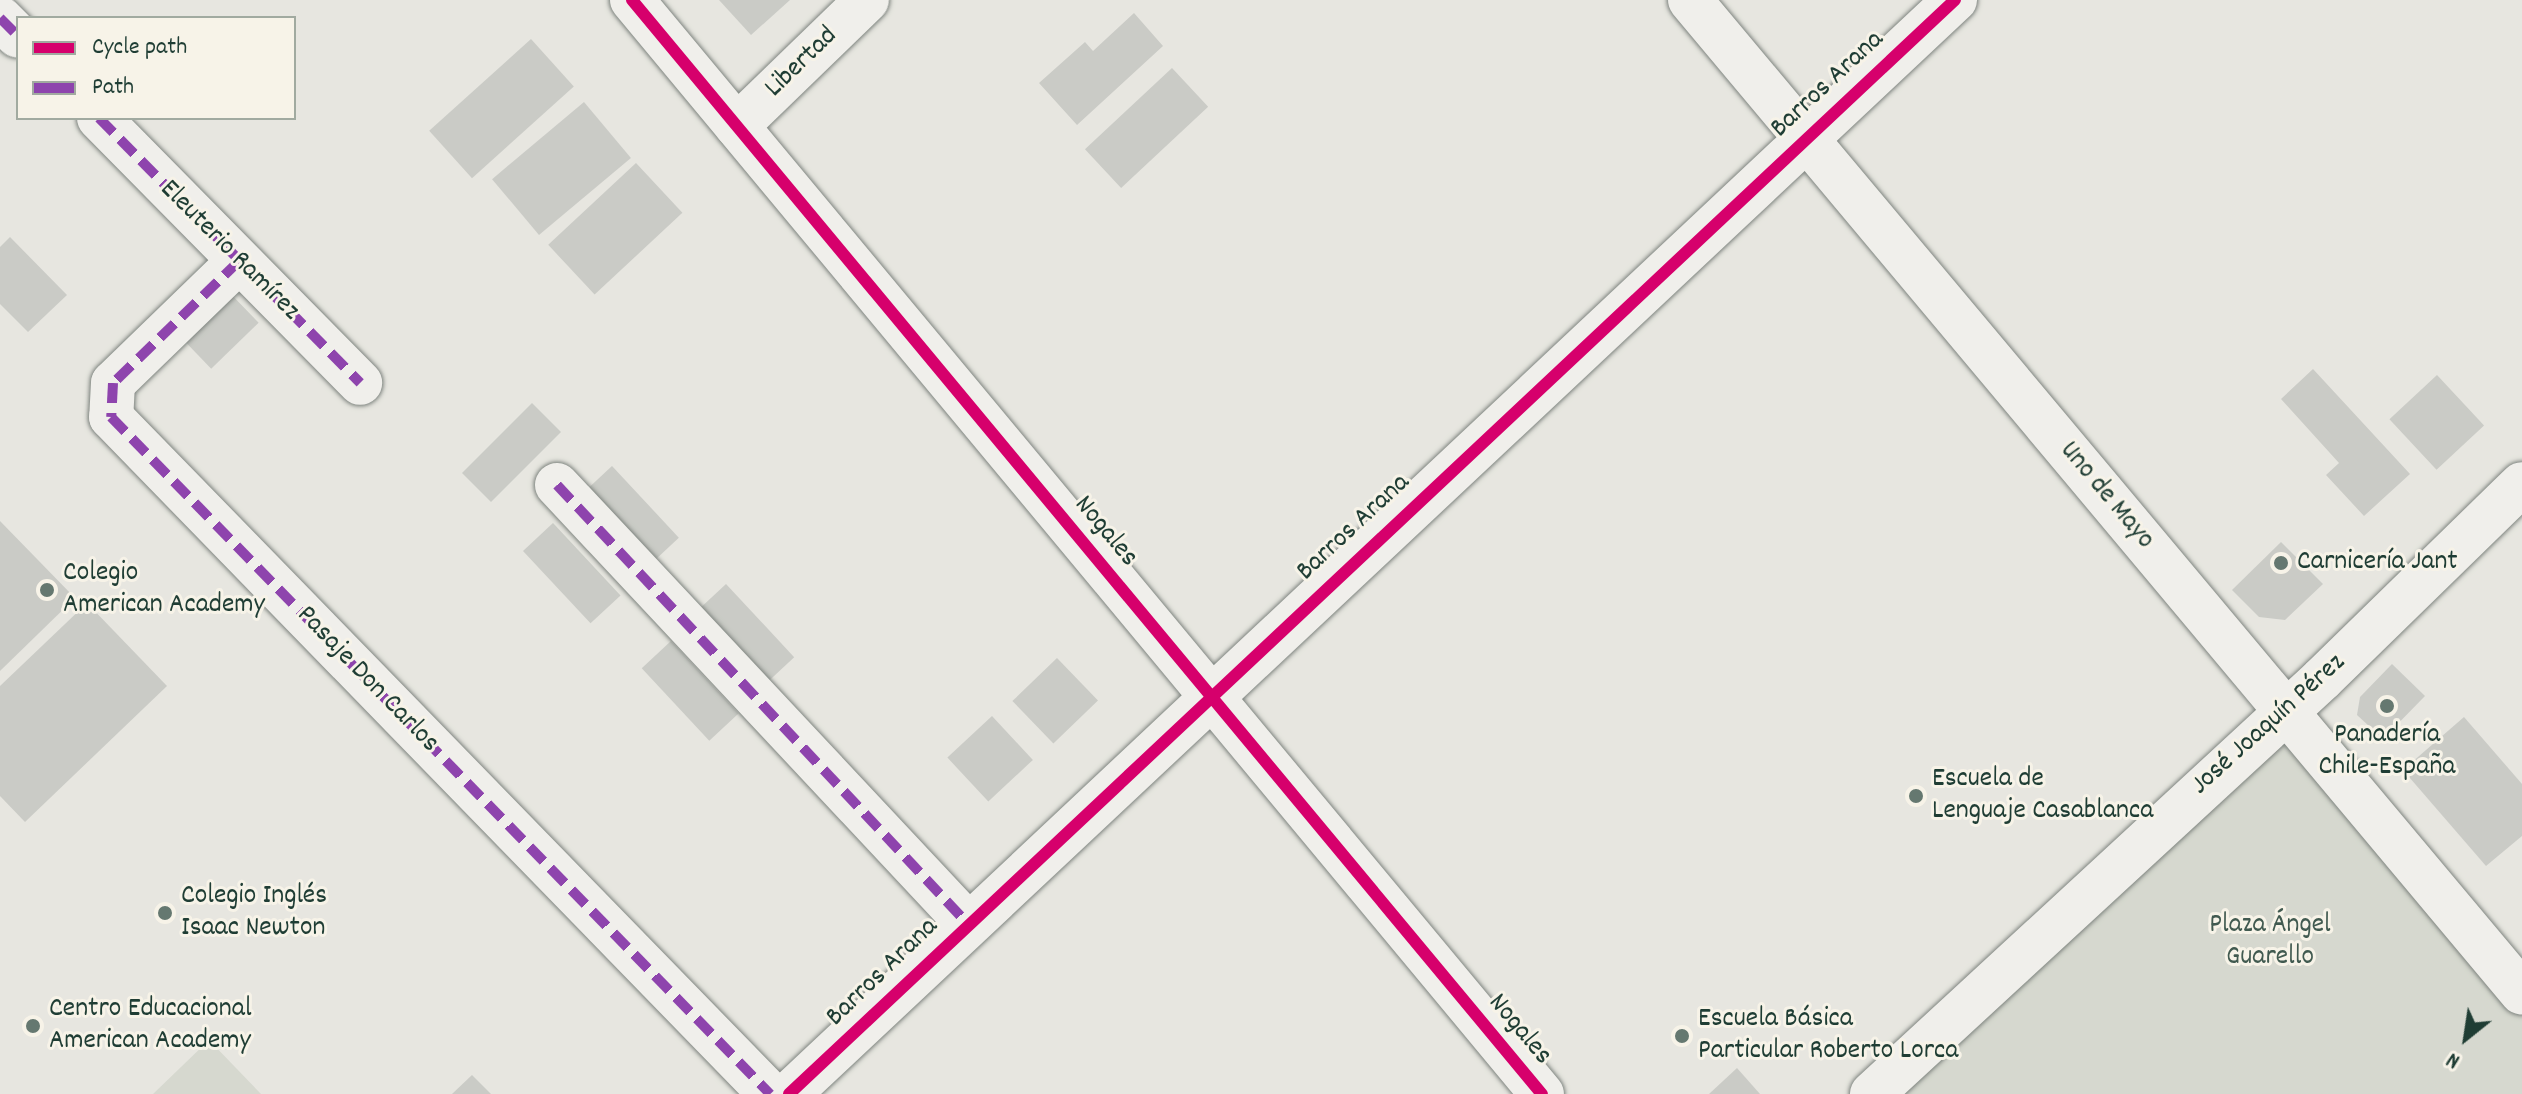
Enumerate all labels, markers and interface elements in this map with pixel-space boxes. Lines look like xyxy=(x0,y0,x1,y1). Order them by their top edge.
legend xyxy=(16,16,296,120)
street label: Libertad xyxy=(759,20,845,106)
street label: Barros Arana xyxy=(1764,24,1892,146)
text: Cycle path xyxy=(92,31,187,65)
text: Path xyxy=(92,71,134,105)
street label: Eleuterio Ramírez xyxy=(152,174,306,328)
street label: Uno de Mayo xyxy=(2051,435,2161,557)
street label: Barros Arana xyxy=(1290,467,1418,589)
street label: Nogales xyxy=(1066,490,1144,574)
place label: Carnicería Jant xyxy=(2297,546,2458,580)
marker: Carnicería Jant xyxy=(2272,554,2290,572)
place label: Colegio American Academy xyxy=(63,557,265,623)
marker: Colegio American Academy xyxy=(38,581,56,599)
street label: Pasaje Don Carlos xyxy=(288,600,446,760)
street label: José Joaquín Pérez xyxy=(2185,647,2353,803)
marker: Panadería Chile-España xyxy=(2378,697,2396,715)
place label: Panadería Chile-España xyxy=(2319,719,2455,785)
place label: Escuela de Lenguaje Casablanca xyxy=(1932,763,2153,829)
marker: Escuela de Lenguaje Casablanca xyxy=(1907,787,1925,805)
place label: Colegio Inglés Isaac Newton xyxy=(181,880,327,946)
marker: Colegio Inglés Isaac Newton xyxy=(156,904,174,922)
park label: Plaza Ángel Guarello xyxy=(2209,909,2331,975)
street label: Barros Arana xyxy=(820,911,946,1035)
street label: Nogales xyxy=(1480,988,1558,1072)
place label: Centro Educacional American Academy xyxy=(49,993,252,1059)
north arrow xyxy=(2426,998,2506,1078)
place label: Escuela Básica Particular Roberto Lorca xyxy=(1698,1003,1958,1069)
marker: Centro Educacional American Academy xyxy=(24,1017,42,1035)
marker: Escuela Básica Particular Roberto Lorca xyxy=(1673,1027,1691,1045)
text: N xyxy=(2441,1043,2466,1075)

